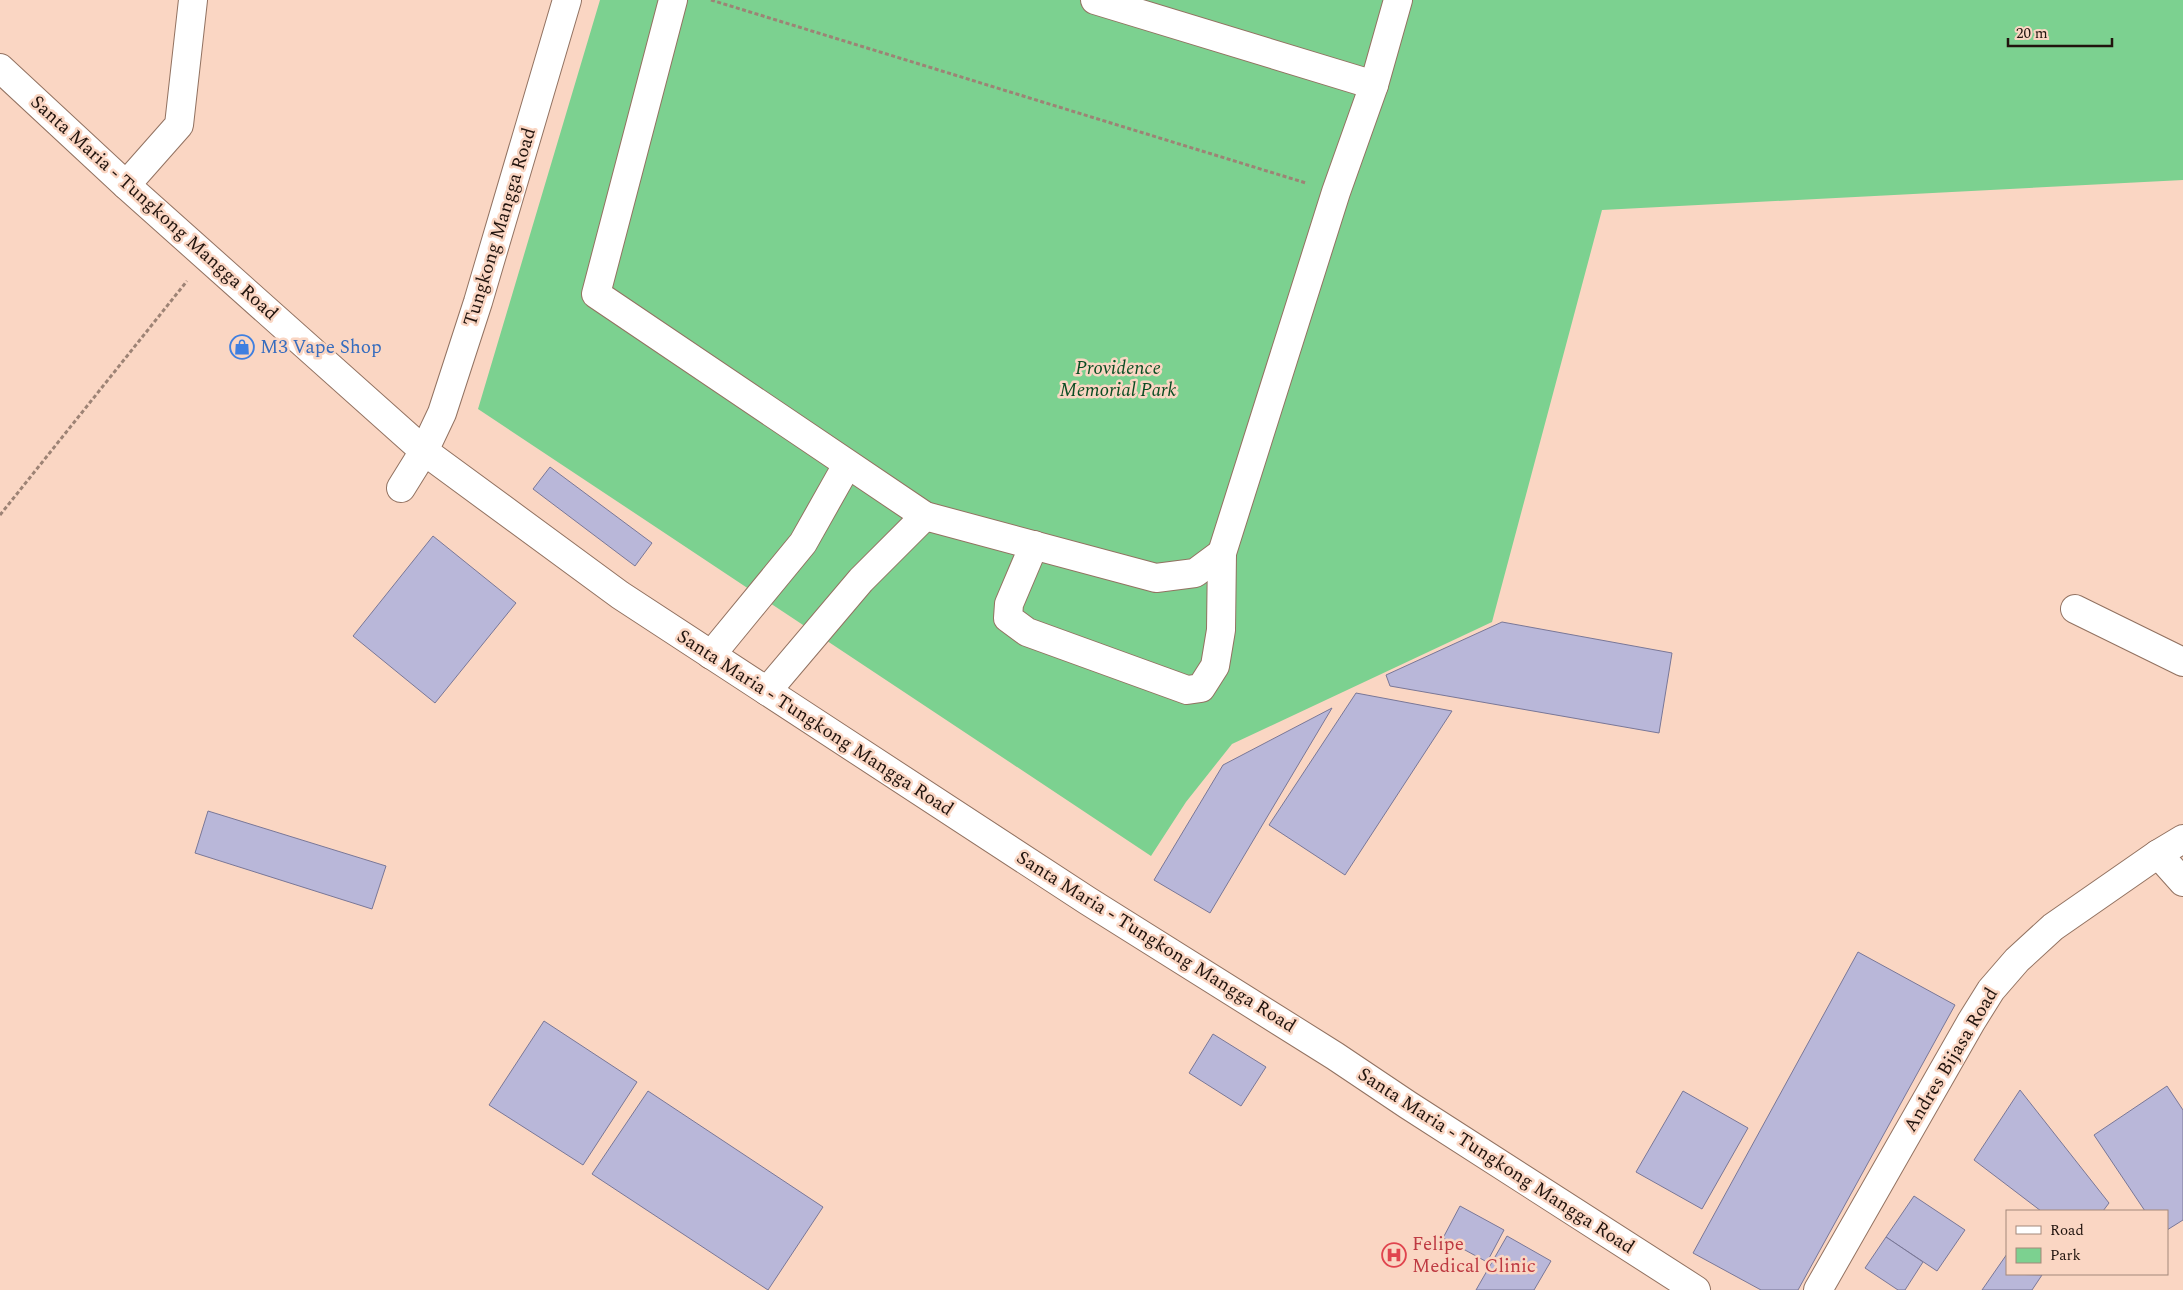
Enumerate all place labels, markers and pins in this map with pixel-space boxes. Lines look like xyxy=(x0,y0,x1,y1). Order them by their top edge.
place label: M3 Vape Shop xyxy=(260,333,382,362)
shop icon: M3 Vape Shop xyxy=(229,334,255,360)
place label: Felipe Medical Clinic xyxy=(1412,1230,1536,1281)
hospital icon: Felipe Medical Clinic xyxy=(1381,1242,1407,1268)

